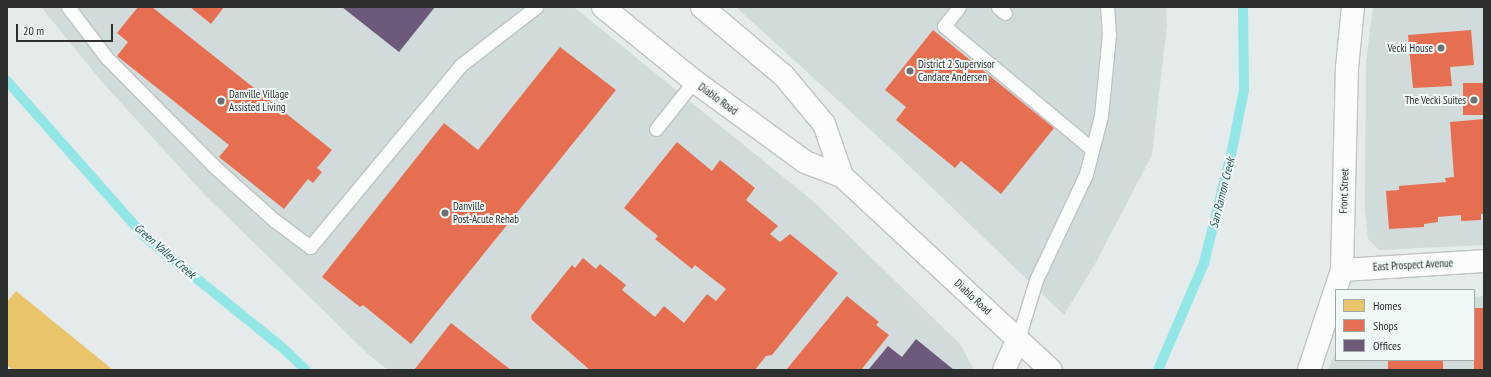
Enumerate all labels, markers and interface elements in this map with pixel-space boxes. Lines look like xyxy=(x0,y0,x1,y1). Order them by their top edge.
scale bar xyxy=(18,16,115,42)
text: 20 m xyxy=(23,23,44,38)
place label: Vecki House xyxy=(1387,41,1433,55)
marker: Vecki House xyxy=(1436,43,1446,53)
place label: District 2 Supervisor Candace Andersen xyxy=(918,58,995,84)
marker: District 2 Supervisor Candace Andersen xyxy=(905,66,915,76)
street label: Diablo Road xyxy=(696,80,740,118)
place label: Danville Village Assisted Living xyxy=(229,88,289,114)
place label: The Vecki Suites xyxy=(1404,93,1466,107)
marker: The Vecki Suites xyxy=(1469,95,1479,105)
marker: Danville Village Assisted Living xyxy=(216,96,226,106)
water label: San Ramon Creek xyxy=(1206,156,1238,230)
street label: Front Street xyxy=(1337,168,1351,214)
place label: Danville Post-Acute Rehab xyxy=(453,200,519,226)
marker: Danville Post-Acute Rehab xyxy=(440,208,450,218)
water label: Green Valley Creek xyxy=(131,220,199,282)
street label: East Prospect Avenue xyxy=(1372,256,1454,274)
street label: Diablo Road xyxy=(952,277,994,317)
legend xyxy=(1335,289,1475,361)
text: Homes xyxy=(1373,298,1401,313)
text: Shops xyxy=(1373,318,1398,333)
text: Offices xyxy=(1373,338,1401,353)

